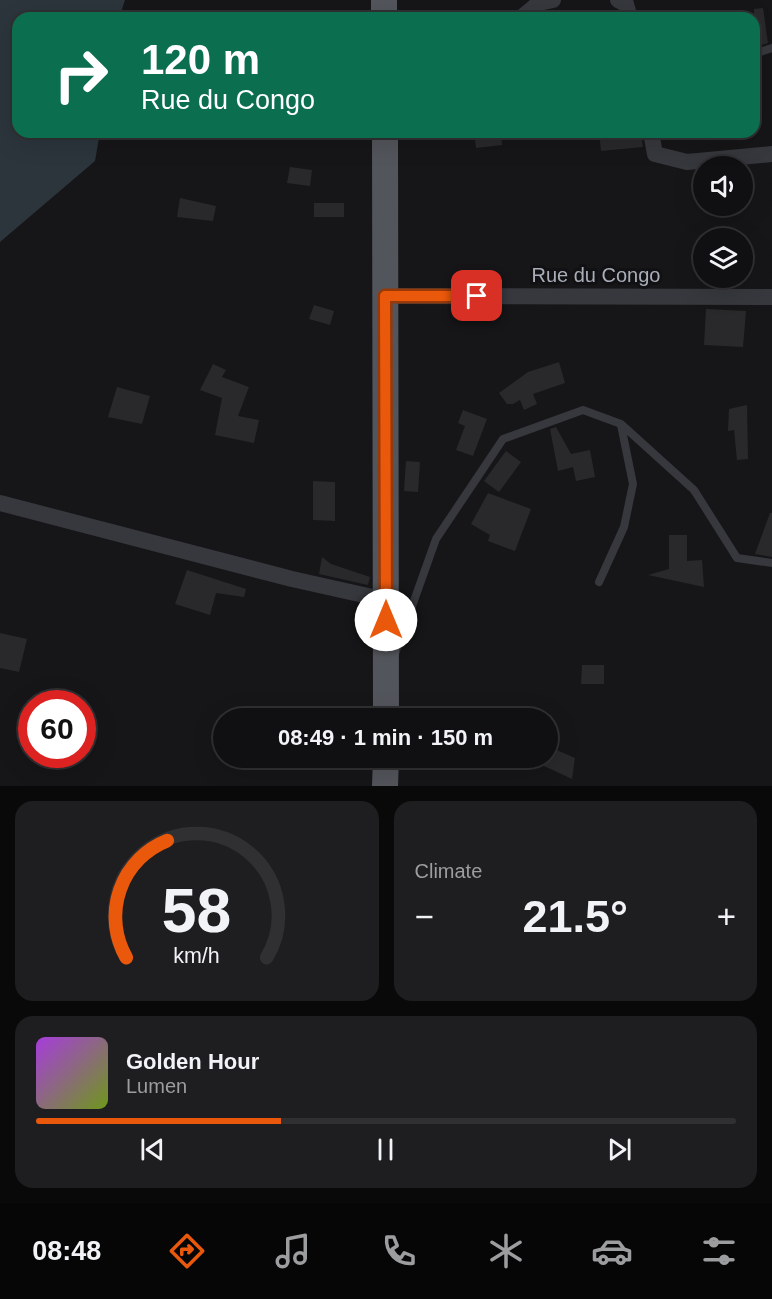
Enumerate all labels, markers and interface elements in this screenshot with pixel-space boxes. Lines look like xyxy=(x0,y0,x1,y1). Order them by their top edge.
icon: right xyxy=(42,36,120,114)
text: 120 m xyxy=(141,36,260,83)
text: Rue du Congo xyxy=(141,85,315,115)
map controls xyxy=(693,156,753,288)
button: sound xyxy=(693,156,753,216)
button: layers xyxy=(693,228,753,288)
street label: Rue du Congo xyxy=(532,264,660,286)
pin xyxy=(451,270,502,321)
icon: arrive xyxy=(460,279,493,312)
position arrow xyxy=(354,588,418,652)
speed limit sign: 60 xyxy=(18,690,96,768)
text: 08:49 · 1 min · 150 m xyxy=(278,725,493,750)
text: Climate xyxy=(415,860,482,882)
text: 58 xyxy=(162,876,231,945)
text: 21.5° xyxy=(522,891,628,942)
text: − xyxy=(415,898,434,935)
text: + xyxy=(717,898,736,935)
text: km/h xyxy=(174,944,220,968)
text: Golden Hour xyxy=(126,1049,259,1074)
text: Lumen xyxy=(126,1075,187,1097)
icon: previous xyxy=(136,1133,169,1166)
icon: pause xyxy=(369,1133,402,1166)
icon: next xyxy=(603,1133,636,1166)
icon: directions xyxy=(166,1230,208,1272)
icon: music xyxy=(272,1230,314,1272)
icon: phone xyxy=(378,1230,420,1272)
icon: climate xyxy=(485,1230,527,1272)
icon: car xyxy=(591,1230,633,1272)
icon: filters xyxy=(698,1230,740,1272)
text: 08:48 xyxy=(32,1236,101,1266)

